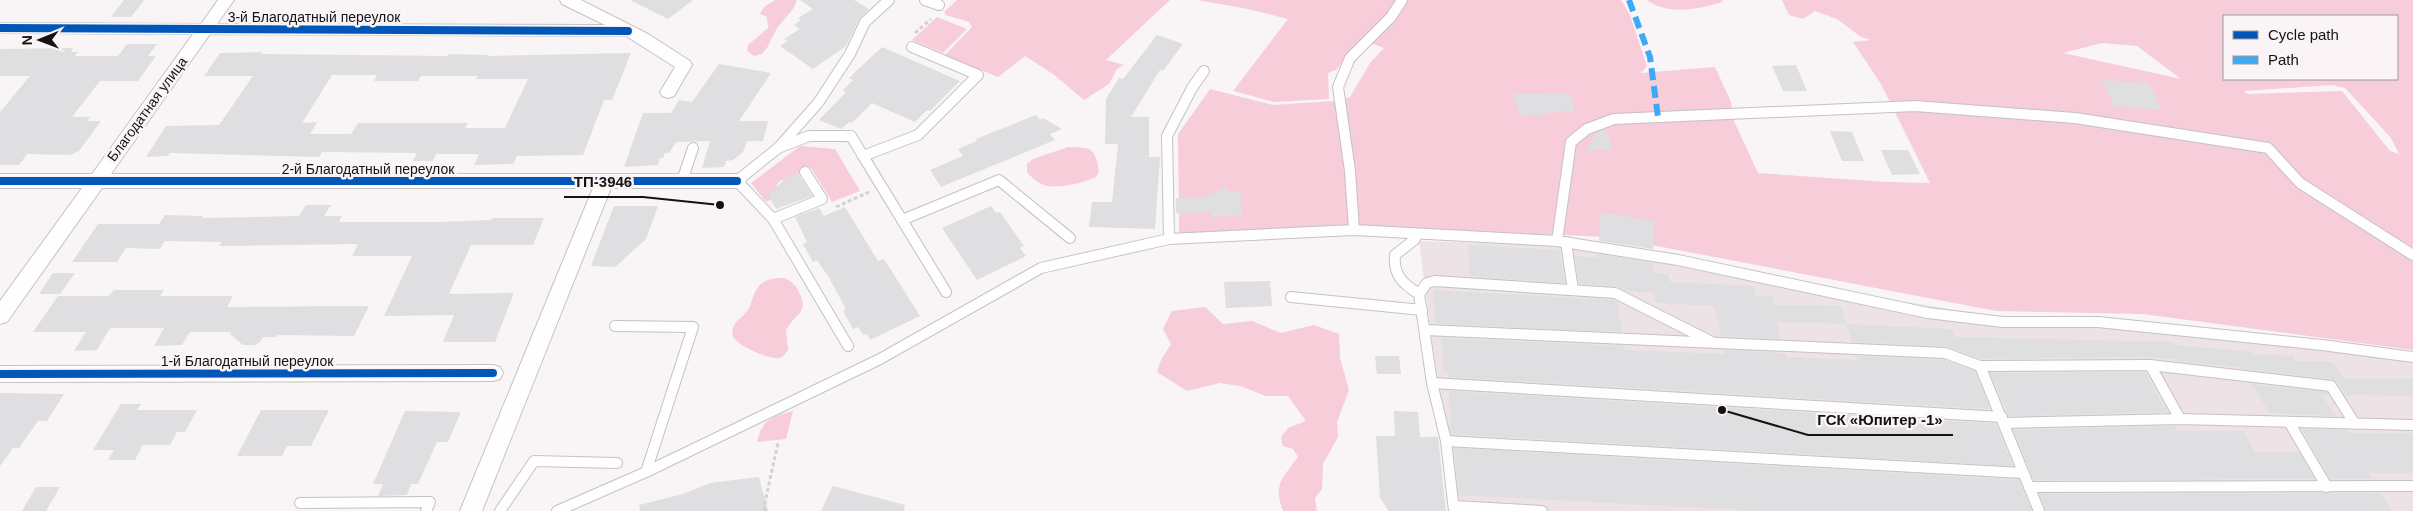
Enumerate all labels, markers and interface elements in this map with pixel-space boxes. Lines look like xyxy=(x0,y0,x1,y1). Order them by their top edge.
street label: 3-й Благодатный переулок xyxy=(228,9,401,25)
north arrow xyxy=(15,15,65,65)
legend xyxy=(2223,15,2398,80)
text: Cycle path xyxy=(2268,26,2339,43)
text: N xyxy=(19,35,35,45)
text: Path xyxy=(2268,51,2299,68)
street label: Благодатная улица xyxy=(104,54,190,164)
street label: 2-й Благодатный переулок xyxy=(282,161,455,177)
callout: ТП-3946 xyxy=(564,167,643,197)
text: ТП-3946 xyxy=(574,173,632,190)
street label: 1-й Благодатный переулок xyxy=(161,353,334,369)
callout: ГСК «Юпитер -1» xyxy=(1808,405,1953,435)
text: ГСК «Юпитер -1» xyxy=(1817,411,1943,428)

